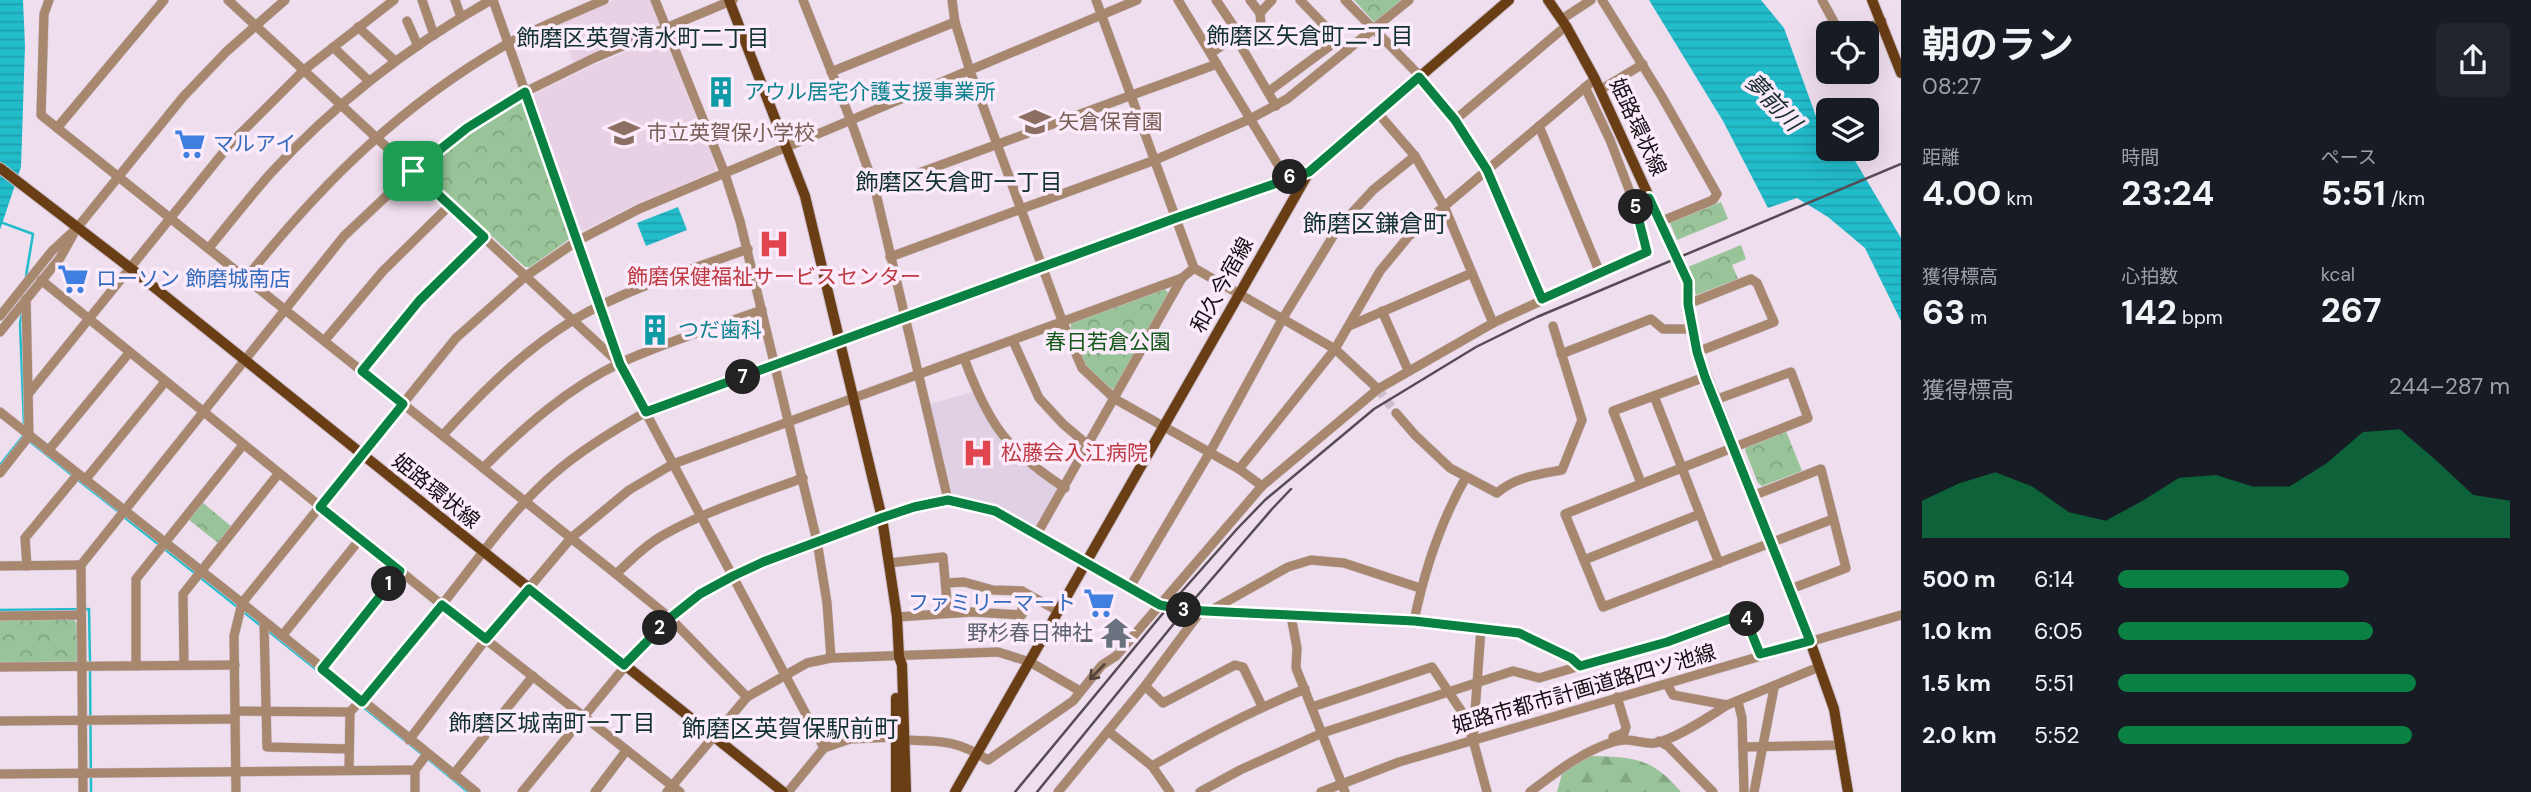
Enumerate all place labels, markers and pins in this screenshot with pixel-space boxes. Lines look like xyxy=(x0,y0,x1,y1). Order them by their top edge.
building icon: アウル居宅介護支援事業所 xyxy=(704,75,738,109)
place label: アウル居宅介護支援事業所 xyxy=(744,78,996,106)
school or university icon: 矢倉保育園 xyxy=(1018,105,1052,139)
place label: 矢倉保育園 xyxy=(1058,108,1163,136)
school or university icon: 市立英賀保小学校 xyxy=(607,116,641,150)
place label: 市立英賀保小学校 xyxy=(647,119,815,147)
supermarket icon: マルアイ xyxy=(173,127,207,161)
place label: マルアイ xyxy=(213,130,296,158)
pin xyxy=(383,141,443,201)
pin: 6 xyxy=(1272,160,1308,194)
pin: 5 xyxy=(1618,190,1654,224)
hospital icon: 飾磨保健福祉サービスセンター xyxy=(757,227,791,261)
supermarket icon: ローソン 飾磨城南店 xyxy=(56,262,90,296)
place label: 飾磨保健福祉サービスセンター xyxy=(627,263,921,291)
place label: ローソン 飾磨城南店 xyxy=(96,265,291,293)
building icon: つだ歯科 xyxy=(638,313,672,347)
place label: つだ歯科 xyxy=(678,316,762,344)
pin: 7 xyxy=(726,360,760,394)
hospital icon: 松藤会入江病院 xyxy=(961,436,995,470)
place label: 松藤会入江病院 xyxy=(1001,439,1148,467)
pin: 1 xyxy=(372,566,406,602)
supermarket icon: ファミリーマート xyxy=(1082,586,1116,620)
place label: ファミリーマート xyxy=(908,589,1076,617)
pin: 3 xyxy=(1166,592,1202,628)
pin: 4 xyxy=(1730,602,1764,636)
pin: 2 xyxy=(642,610,678,646)
temple icon: 野杉春日神社 xyxy=(1099,616,1133,650)
place label: 野杉春日神社 xyxy=(967,619,1093,647)

